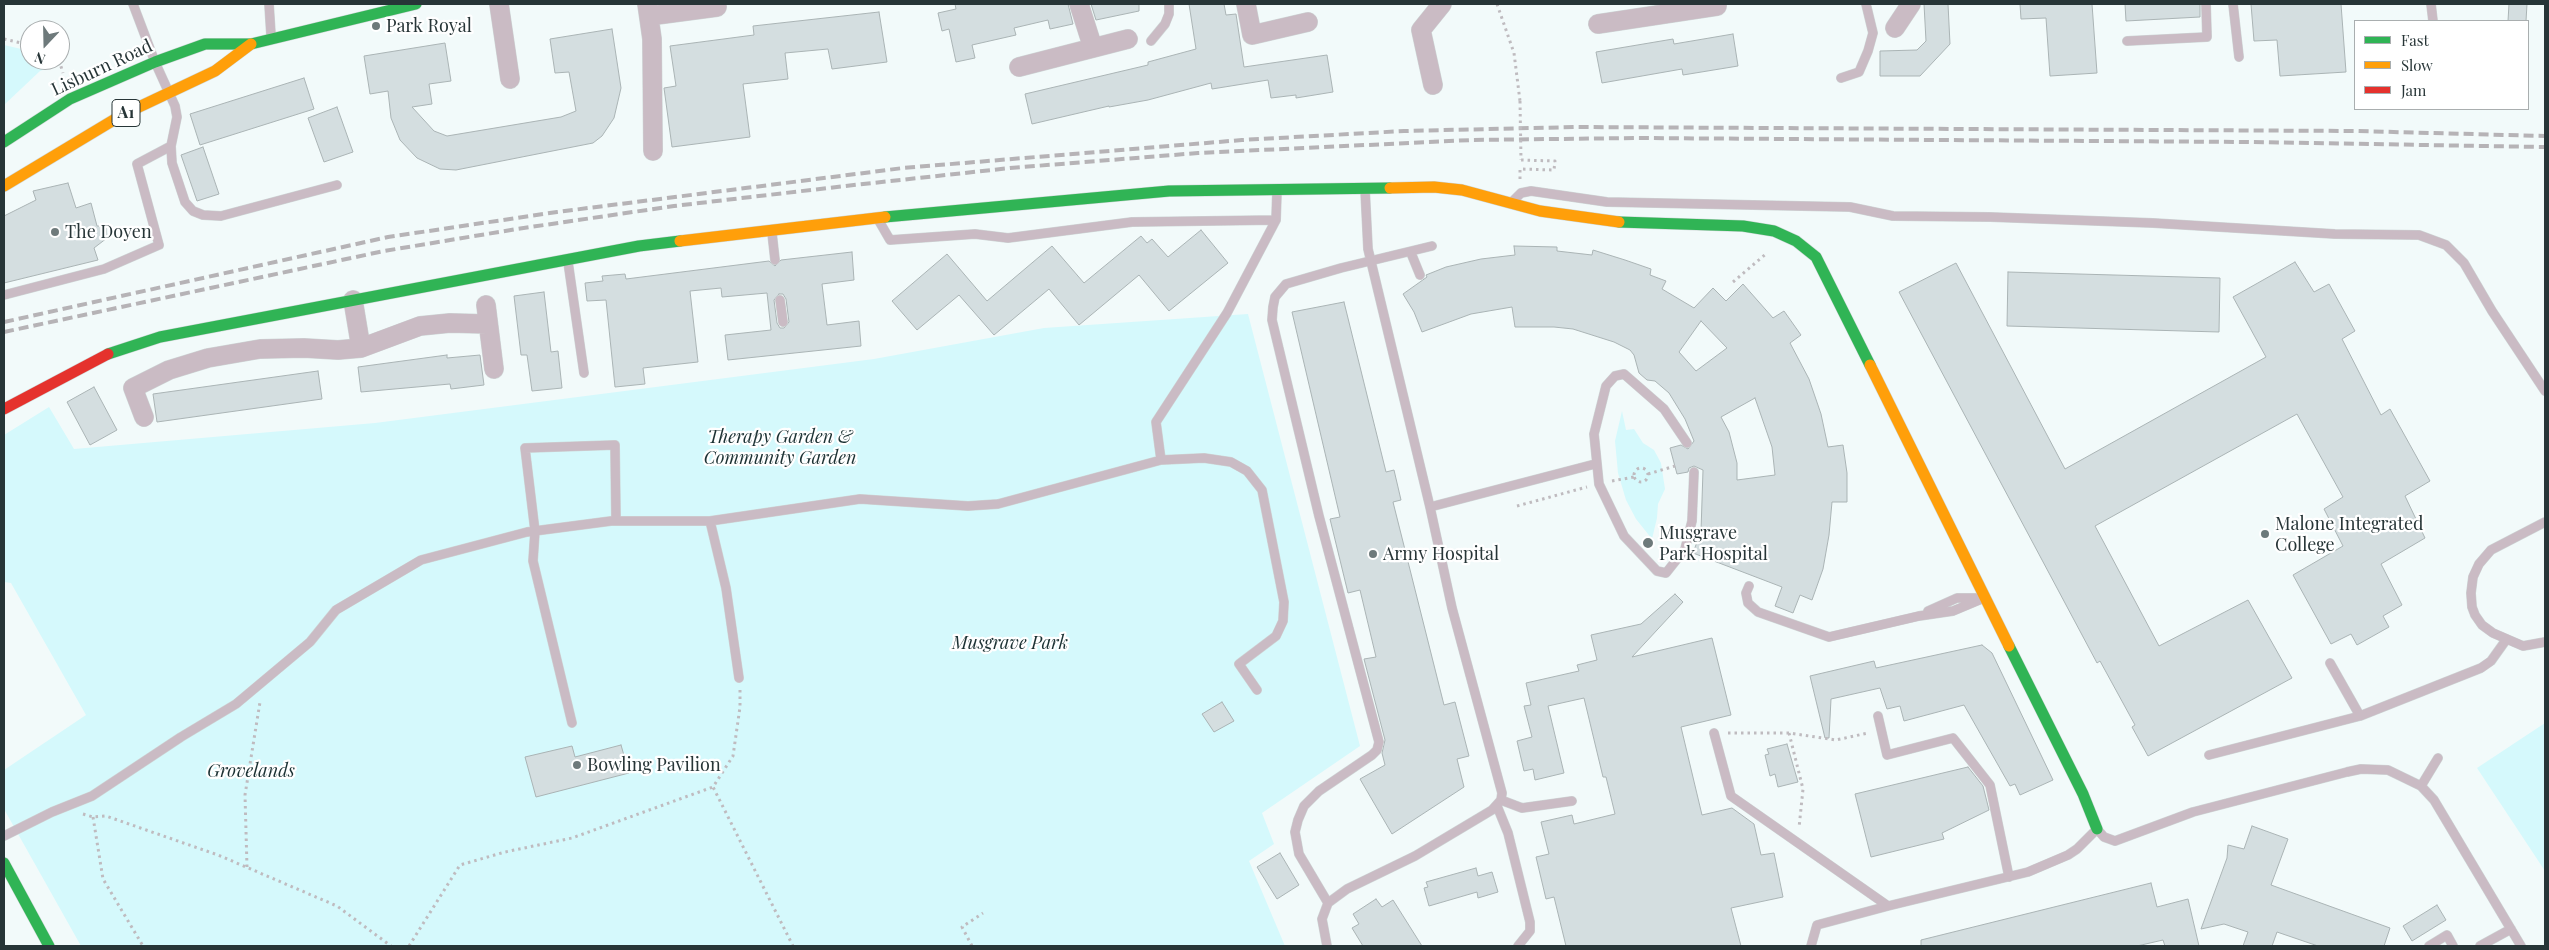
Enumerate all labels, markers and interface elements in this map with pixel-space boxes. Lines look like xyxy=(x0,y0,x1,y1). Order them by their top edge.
place label: Park Royal xyxy=(386,15,472,37)
north arrow xyxy=(20,20,70,70)
marker: Park Royal xyxy=(370,20,382,32)
legend xyxy=(2354,20,2529,110)
text: Fast xyxy=(2401,30,2429,50)
street label: Lisburn Road xyxy=(48,35,156,101)
text: N xyxy=(32,48,48,69)
text: Slow xyxy=(2401,55,2433,75)
text: Jam xyxy=(2401,80,2426,100)
road number: A1 xyxy=(112,100,140,126)
place label: The Doyen xyxy=(65,221,152,243)
marker: The Doyen xyxy=(49,226,61,238)
park label: Therapy Garden & Community Garden xyxy=(704,426,856,468)
place label: Malone Integrated College xyxy=(2275,513,2423,556)
place label: Musgrave Park Hospital xyxy=(1659,522,1768,564)
marker: Malone Integrated College xyxy=(2259,528,2271,540)
marker: Musgrave Park Hospital xyxy=(1641,536,1655,550)
place label: Army Hospital xyxy=(1383,543,1499,565)
marker: Army Hospital xyxy=(1367,548,1379,560)
park label: Musgrave Park xyxy=(952,632,1068,654)
place label: Bowling Pavilion xyxy=(587,754,721,776)
marker: Bowling Pavilion xyxy=(571,759,583,771)
park label: Grovelands xyxy=(207,760,295,782)

